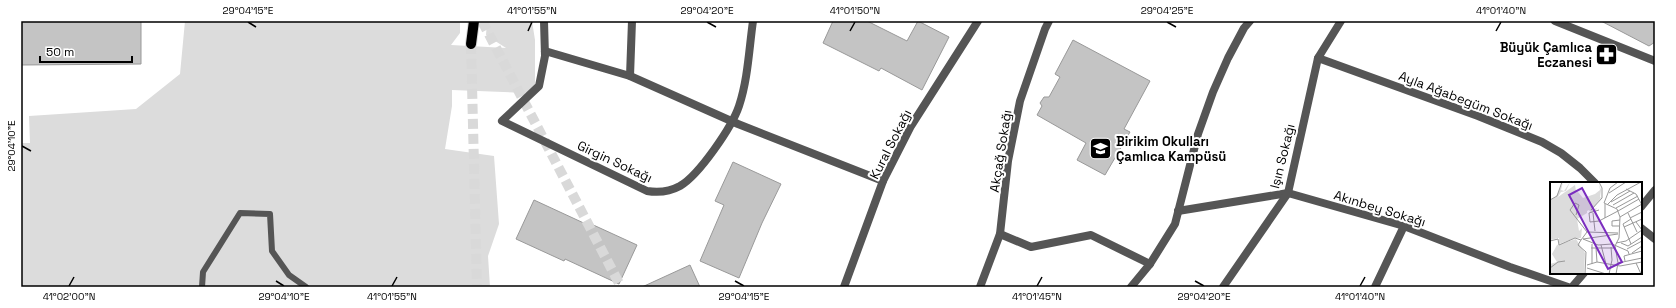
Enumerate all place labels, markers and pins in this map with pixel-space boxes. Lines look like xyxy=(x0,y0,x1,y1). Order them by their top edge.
place label: Büyük Çamlıca Eczanesi xyxy=(1500,39,1592,71)
pharmacy icon: Büyük Çamlıca Eczanesi xyxy=(1594,41,1620,67)
place label: Birikim Okulları Çamlıca Kampüsü xyxy=(1116,133,1226,165)
school or university icon: Birikim Okulları Çamlıca Kampüsü xyxy=(1088,135,1114,161)

